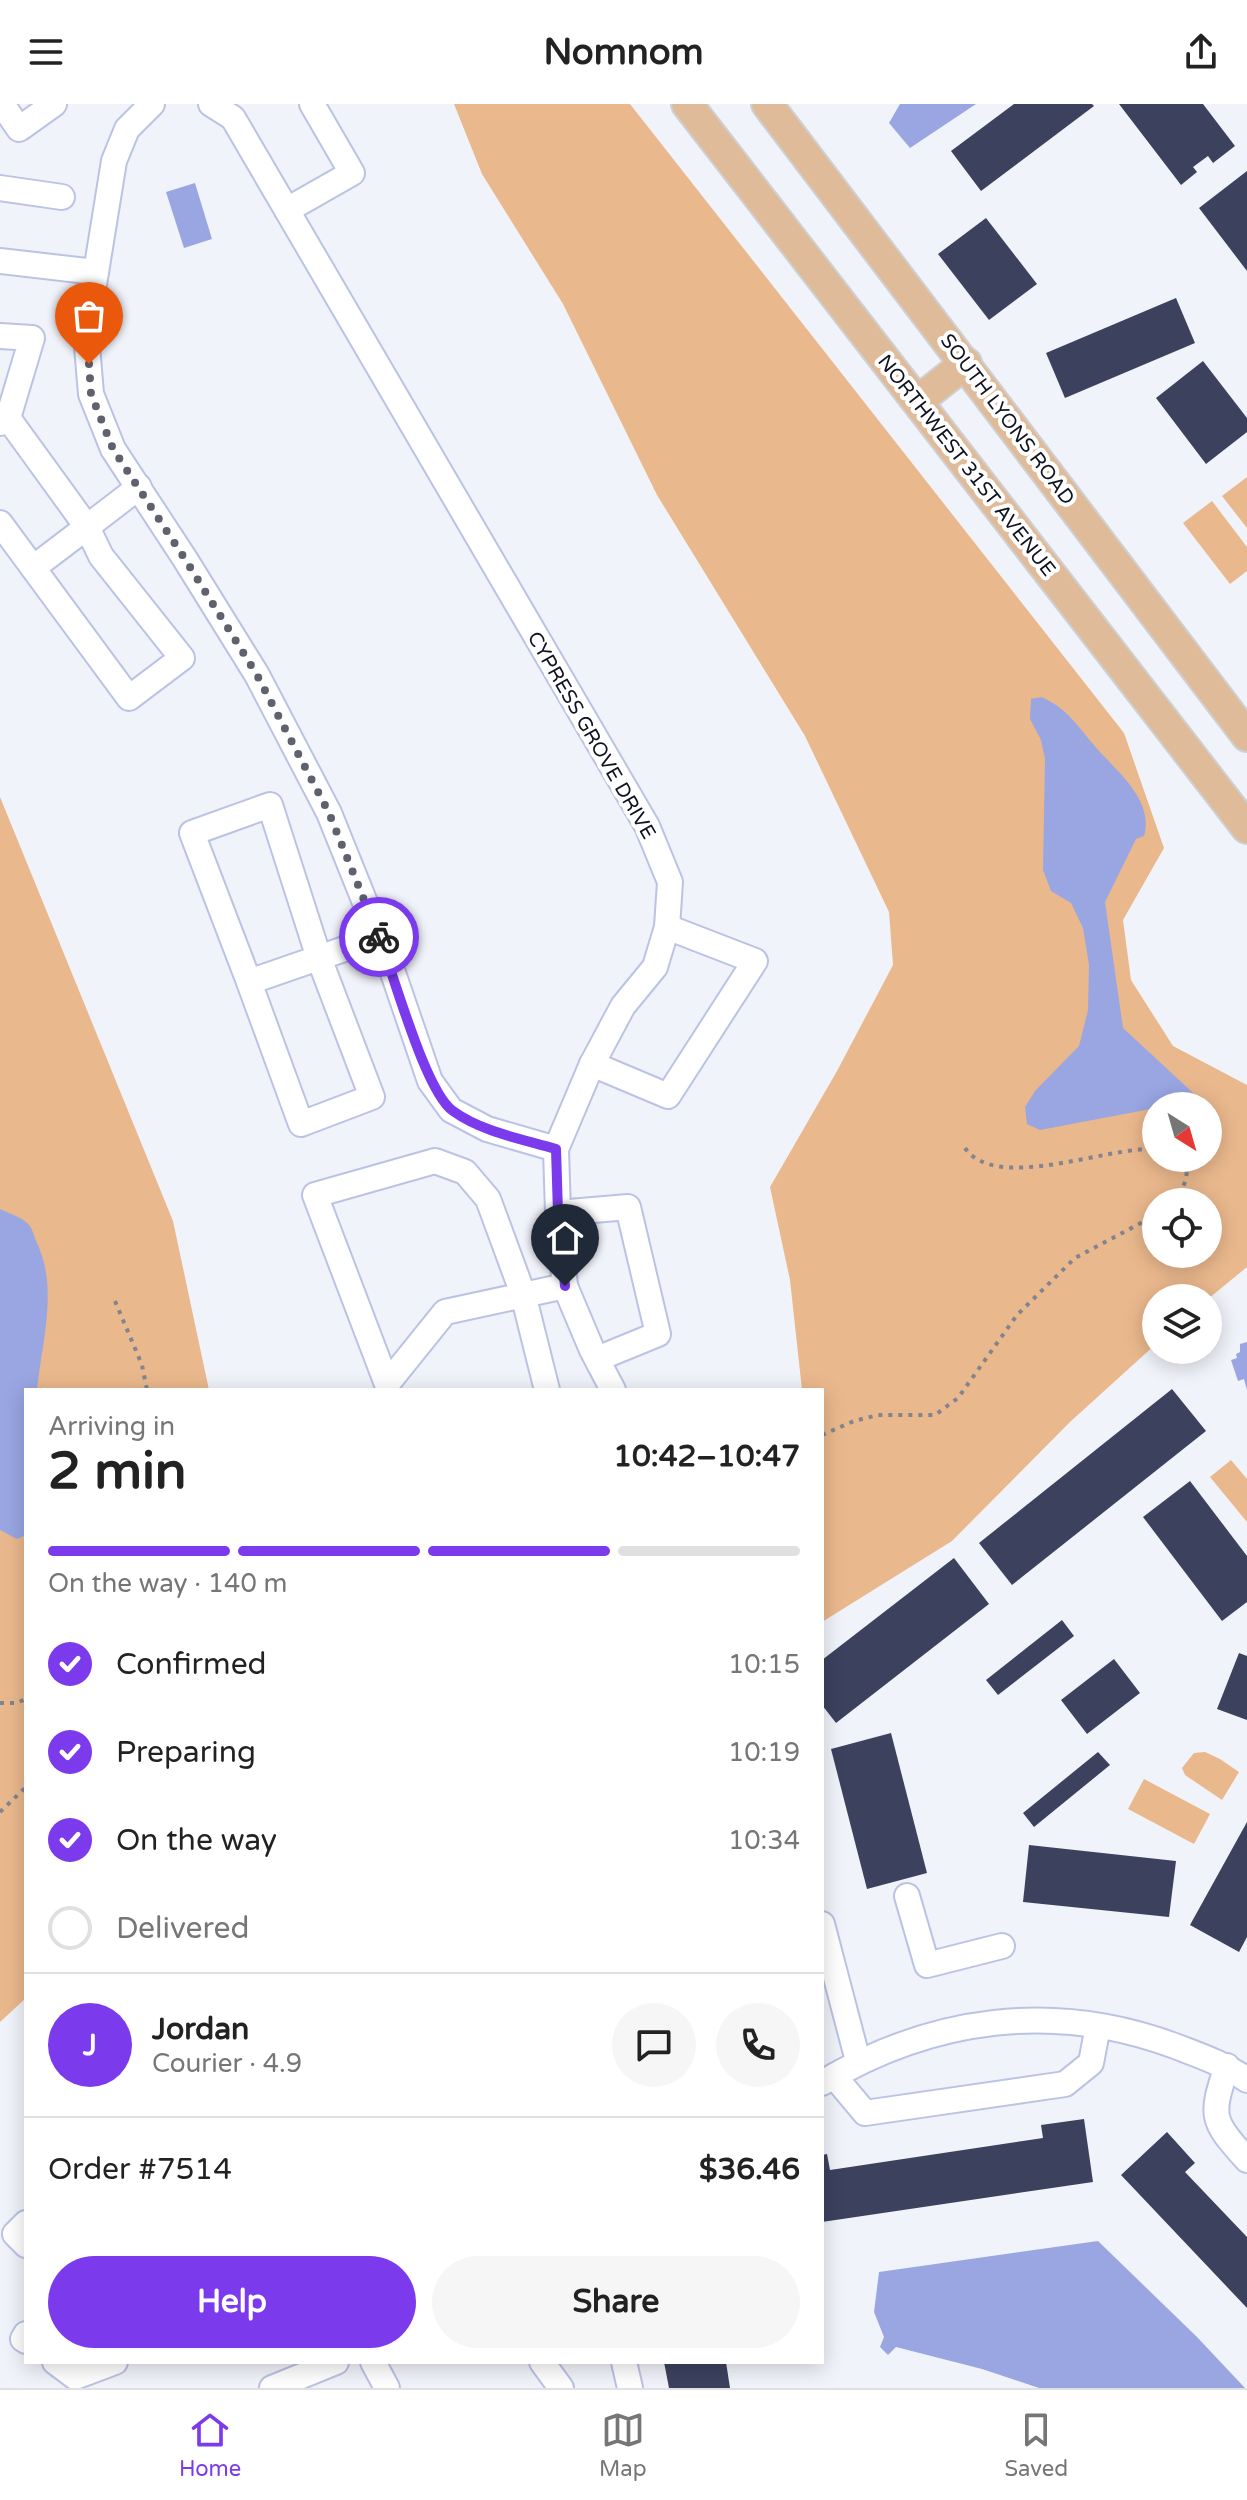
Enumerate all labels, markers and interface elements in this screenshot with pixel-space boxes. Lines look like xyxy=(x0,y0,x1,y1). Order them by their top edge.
icon: menu xyxy=(24,30,68,74)
icon: share xyxy=(1179,30,1223,74)
text: Nomnom xyxy=(543,31,704,74)
pin xyxy=(55,282,123,364)
icon: bag xyxy=(67,294,111,338)
street label: SOUTH LYONS ROAD xyxy=(935,329,1079,510)
street label: NORTHWEST 31ST AVENUE xyxy=(872,350,1060,581)
street label: CYPRESS GROVE DRIVE xyxy=(522,627,660,844)
courier xyxy=(339,897,419,977)
icon: bike xyxy=(357,915,401,959)
north arrow xyxy=(1142,1092,1222,1172)
map controls xyxy=(1142,1092,1222,1364)
button: locate xyxy=(1142,1188,1222,1268)
pin xyxy=(531,1204,599,1286)
icon: home xyxy=(543,1216,587,1260)
button: layers xyxy=(1142,1284,1222,1364)
text: Arriving in xyxy=(48,1411,175,1442)
text: 10:42–10:47 xyxy=(613,1438,800,1475)
text: 2 min xyxy=(48,1440,187,1503)
text: On the way · 140 m xyxy=(48,1568,287,1599)
icon: check xyxy=(48,1642,92,1686)
text: Confirmed xyxy=(116,1646,267,1683)
text: 10:15 xyxy=(728,1649,800,1680)
icon: check xyxy=(48,1730,92,1774)
text: Preparing xyxy=(116,1734,256,1771)
text: 10:19 xyxy=(728,1737,800,1768)
icon: check xyxy=(48,1818,92,1862)
text: On the way xyxy=(116,1822,277,1859)
text: 10:34 xyxy=(728,1825,800,1856)
text: Delivered xyxy=(116,1910,250,1947)
button: chat xyxy=(612,2003,696,2087)
button: phone xyxy=(716,2003,800,2087)
text: Jordan xyxy=(152,2011,249,2048)
text: J xyxy=(83,2027,97,2064)
text: Courier · 4.9 xyxy=(152,2048,302,2079)
text: Order #7514 xyxy=(48,2151,232,2188)
text: $36.46 xyxy=(699,2151,800,2188)
button: Help xyxy=(48,2256,416,2348)
button: Share xyxy=(432,2256,800,2348)
tab: Home xyxy=(179,2408,241,2482)
tab: Map xyxy=(599,2408,647,2482)
tab: Saved xyxy=(1004,2408,1068,2482)

